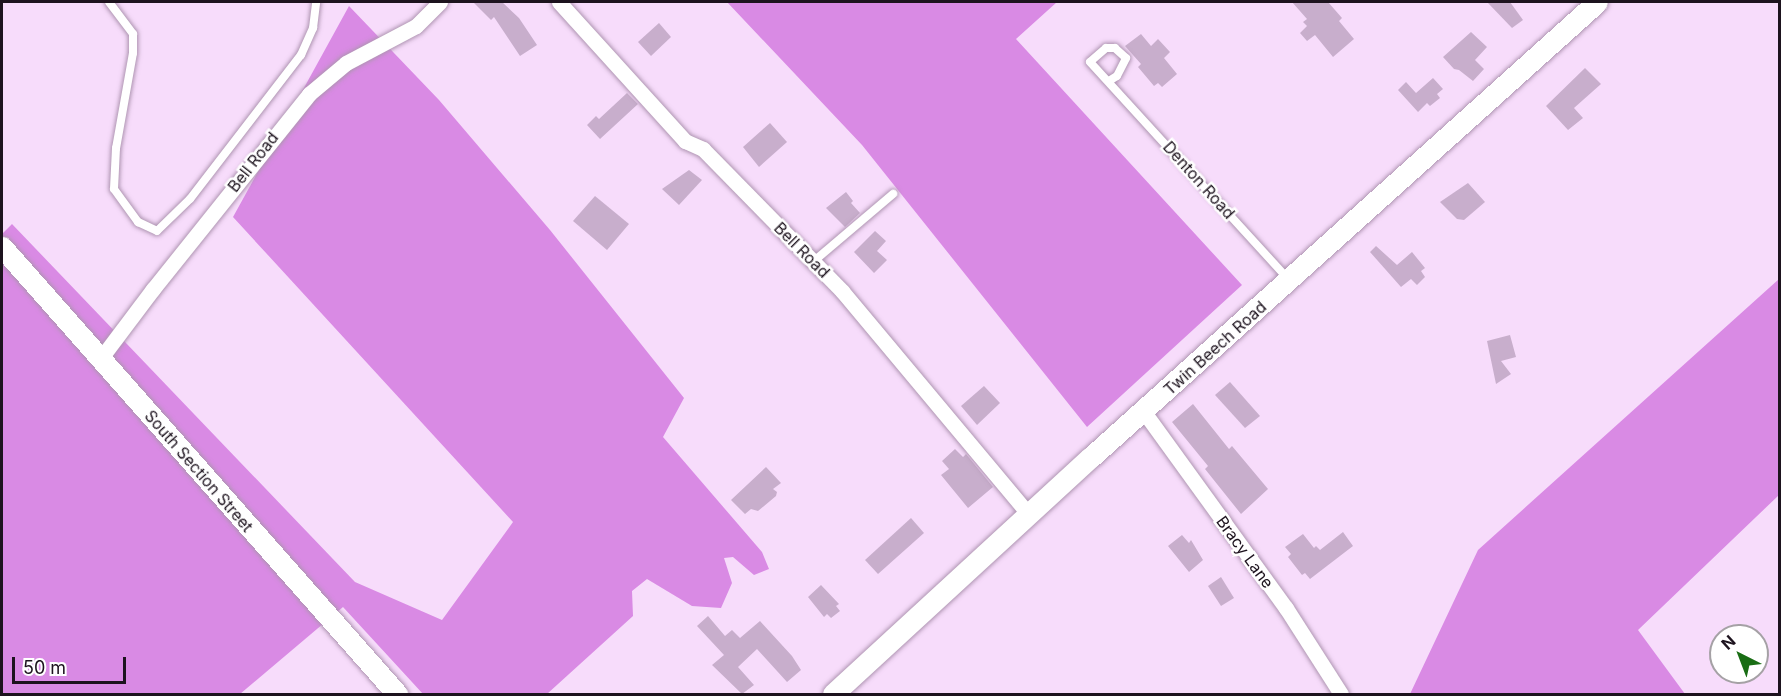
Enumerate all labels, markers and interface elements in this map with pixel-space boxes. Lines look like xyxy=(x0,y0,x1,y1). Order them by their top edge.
street label: Bell Road xyxy=(224,128,282,196)
street label: Denton Road xyxy=(1159,137,1239,223)
street label: Bell Road xyxy=(770,218,834,282)
street label: Twin Beech Road xyxy=(1160,297,1270,399)
street label: South Section Street xyxy=(141,406,257,536)
street label: Bracy Lane xyxy=(1212,512,1278,592)
north arrow xyxy=(1709,624,1769,684)
text: N xyxy=(1717,631,1740,654)
scale bar xyxy=(15,645,129,683)
text: 50 m xyxy=(23,657,66,678)

